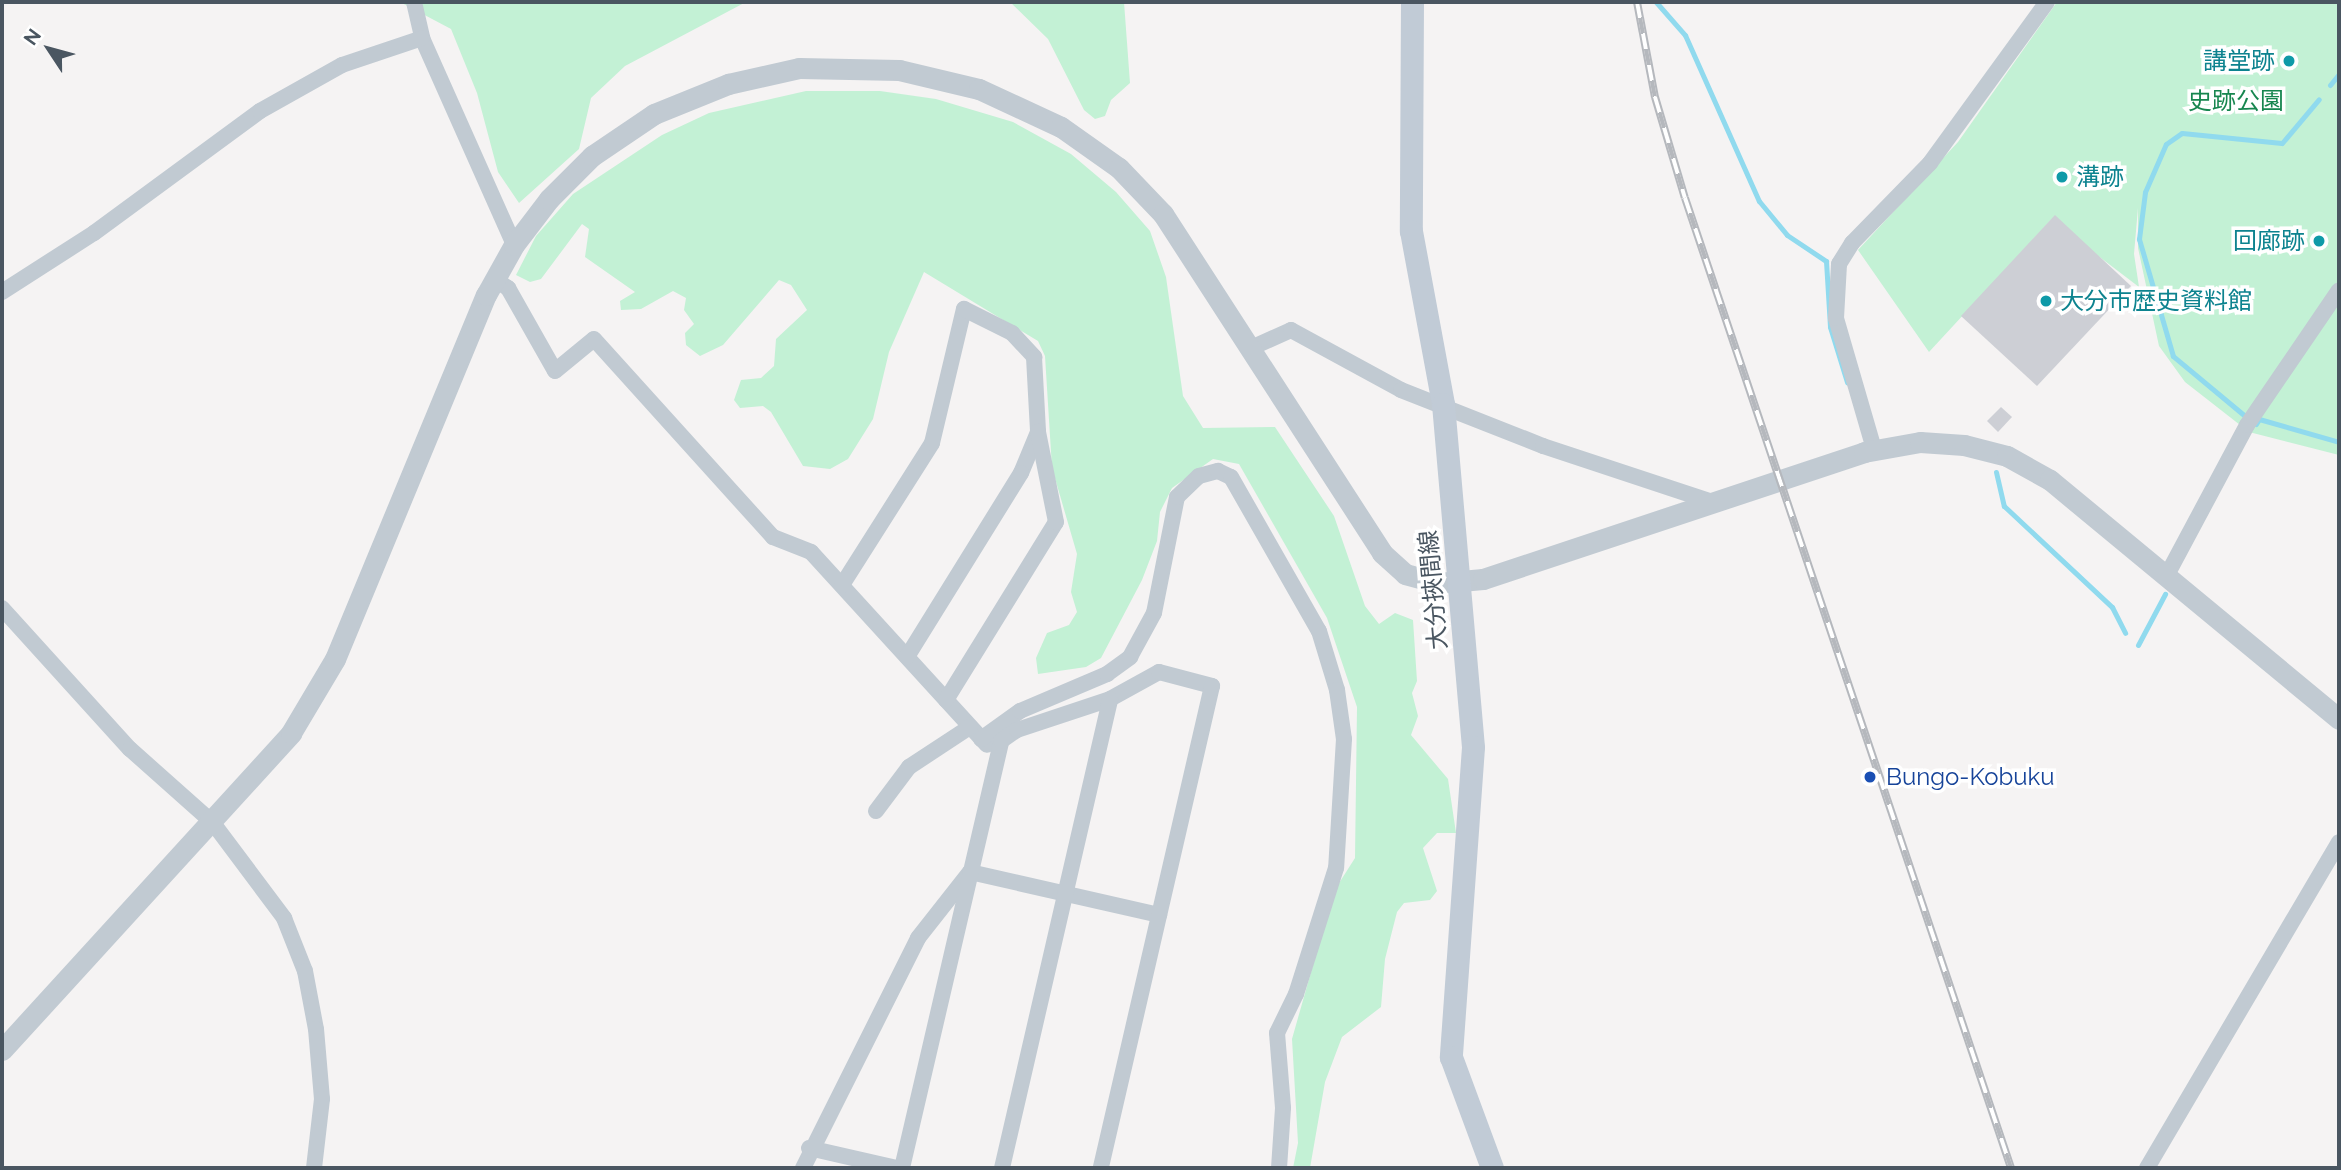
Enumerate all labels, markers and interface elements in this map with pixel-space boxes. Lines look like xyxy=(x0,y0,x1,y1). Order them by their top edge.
north arrow xyxy=(14,14,84,84)
text: N xyxy=(19,24,45,49)
place label: 講堂跡 xyxy=(2203,47,2275,75)
marker: 講堂跡 xyxy=(2281,53,2297,69)
park label: 史跡公園 xyxy=(2188,87,2284,115)
place label: 溝跡 xyxy=(2076,163,2124,191)
marker: 溝跡 xyxy=(2054,169,2070,185)
place label: 回廊跡 xyxy=(2233,227,2305,255)
marker: 回廊跡 xyxy=(2311,233,2327,249)
place label: 大分市歴史資料館 xyxy=(2060,287,2252,315)
marker: 大分市歴史資料館 xyxy=(2038,293,2054,309)
street label: 大分挾間線 xyxy=(1413,529,1453,651)
place label: Bungo-Kobuku xyxy=(1886,763,2054,791)
marker: Bungo-Kobuku xyxy=(1860,767,1880,787)

